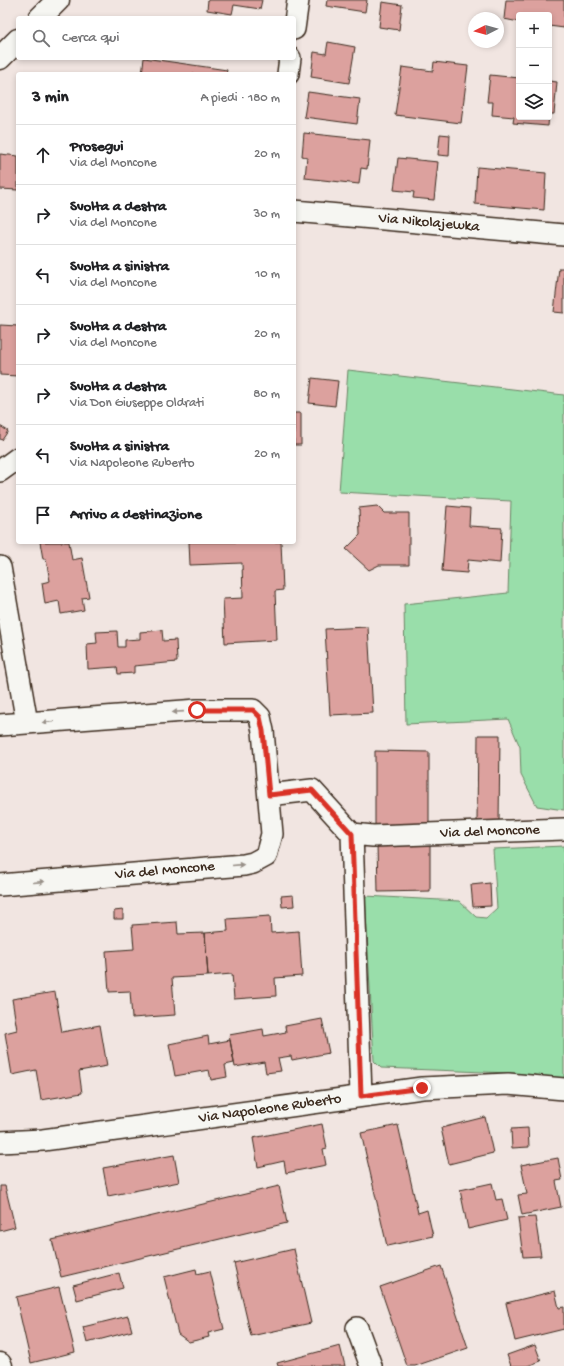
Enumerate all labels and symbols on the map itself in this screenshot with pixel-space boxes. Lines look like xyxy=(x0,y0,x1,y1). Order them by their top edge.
north arrow xyxy=(468,12,504,48)
street label: Via Nikolajewka xyxy=(377,210,481,236)
route start xyxy=(188,701,206,719)
one-way arrow xyxy=(172,708,184,715)
one-way arrow xyxy=(42,718,54,725)
street label: Via del Moncone xyxy=(439,821,541,843)
street label: Via del Moncone xyxy=(113,858,216,884)
one-way arrow xyxy=(232,862,244,869)
one-way arrow xyxy=(33,878,45,885)
route end xyxy=(413,1079,431,1097)
street label: Via Napoleone Ruberto xyxy=(197,1090,343,1128)

